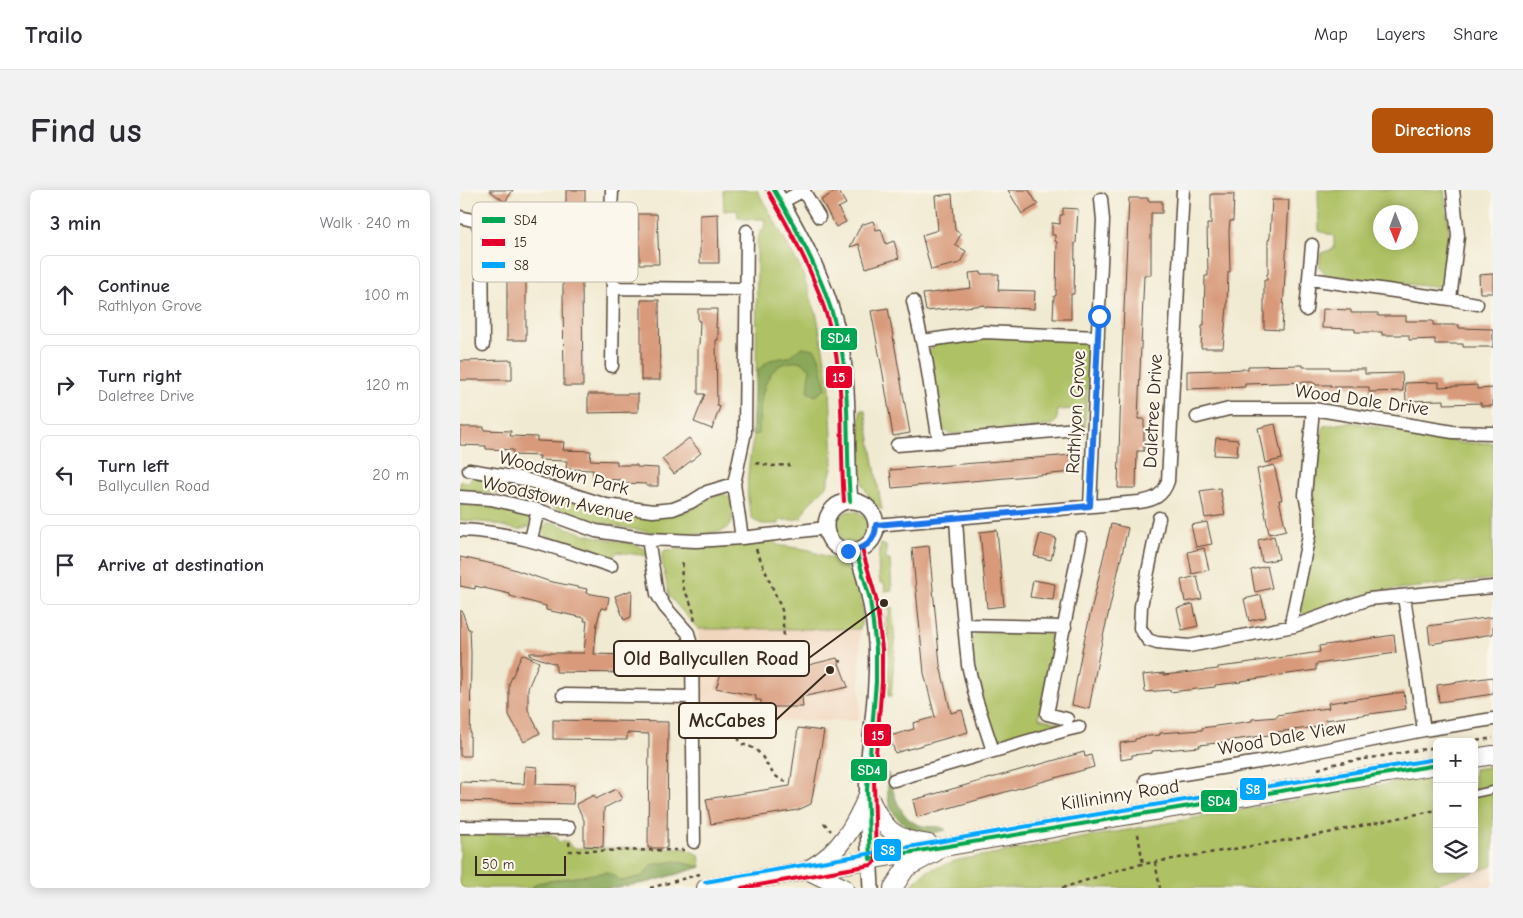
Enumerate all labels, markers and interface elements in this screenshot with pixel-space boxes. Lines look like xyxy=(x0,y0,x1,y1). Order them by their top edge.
text: Trailo xyxy=(25,21,83,49)
text: Map xyxy=(1314,24,1348,45)
text: Layers xyxy=(1376,24,1425,45)
text: Share xyxy=(1453,24,1498,45)
button: Directions xyxy=(1372,108,1493,153)
text: Find us xyxy=(30,110,142,151)
legend xyxy=(472,202,638,282)
north arrow xyxy=(1373,205,1418,250)
text: 3 min xyxy=(50,211,101,235)
text: SD4 xyxy=(514,212,538,229)
text: Walk · 240 m xyxy=(320,214,410,232)
text: 15 xyxy=(514,234,527,251)
text: S8 xyxy=(514,257,529,274)
text: Continue xyxy=(98,275,170,297)
icon: ahead xyxy=(51,281,79,309)
text: 100 m xyxy=(365,286,409,304)
text: Rathlyon Grove xyxy=(98,297,202,315)
route start xyxy=(1088,305,1111,328)
line badge: SD4 xyxy=(820,327,858,351)
text: SD4 xyxy=(828,330,851,347)
street label: Rathlyon Grove xyxy=(1062,350,1090,474)
street label: Daletree Drive xyxy=(1139,353,1167,469)
text: Turn right xyxy=(98,365,182,387)
line badge: 15 xyxy=(825,365,853,389)
text: 15 xyxy=(833,369,845,386)
icon: right xyxy=(51,371,79,399)
text: 120 m xyxy=(366,376,409,394)
street label: Wood Dale Drive xyxy=(1294,380,1430,420)
text: Daletree Drive xyxy=(98,387,194,405)
street label: Woodstown Park xyxy=(497,446,632,500)
text: Turn left xyxy=(98,455,169,477)
icon: left xyxy=(51,461,79,489)
text: 20 m xyxy=(372,466,409,484)
street label: Woodstown Avenue xyxy=(480,471,636,527)
text: Ballycullen Road xyxy=(98,477,210,495)
route end xyxy=(837,540,860,563)
icon: arrive xyxy=(51,551,79,579)
text: Arrive at destination xyxy=(98,554,264,576)
callout: Old Ballycullen Road xyxy=(614,641,809,676)
text: Old Ballycullen Road xyxy=(623,647,799,670)
callout: McCabes xyxy=(679,703,776,738)
text: McCabes xyxy=(689,709,765,732)
street label: Wood Dale View xyxy=(1216,716,1348,760)
line badge: 15 xyxy=(863,723,892,747)
text: 15 xyxy=(872,727,884,744)
map controls xyxy=(1433,738,1478,873)
button: + xyxy=(1433,738,1478,783)
line badge: SD4 xyxy=(850,758,888,782)
text: SD4 xyxy=(858,762,881,779)
street label: Killininny Road xyxy=(1059,775,1181,815)
line badge: S8 xyxy=(1239,777,1267,801)
text: S8 xyxy=(1246,781,1260,798)
button: − xyxy=(1433,783,1478,828)
line badge: SD4 xyxy=(1200,789,1238,813)
text: SD4 xyxy=(1208,793,1231,810)
button: layers xyxy=(1433,828,1478,873)
line badge: S8 xyxy=(873,838,902,862)
text: S8 xyxy=(881,842,895,859)
scale bar xyxy=(475,853,566,876)
text: 50 m xyxy=(482,856,514,873)

